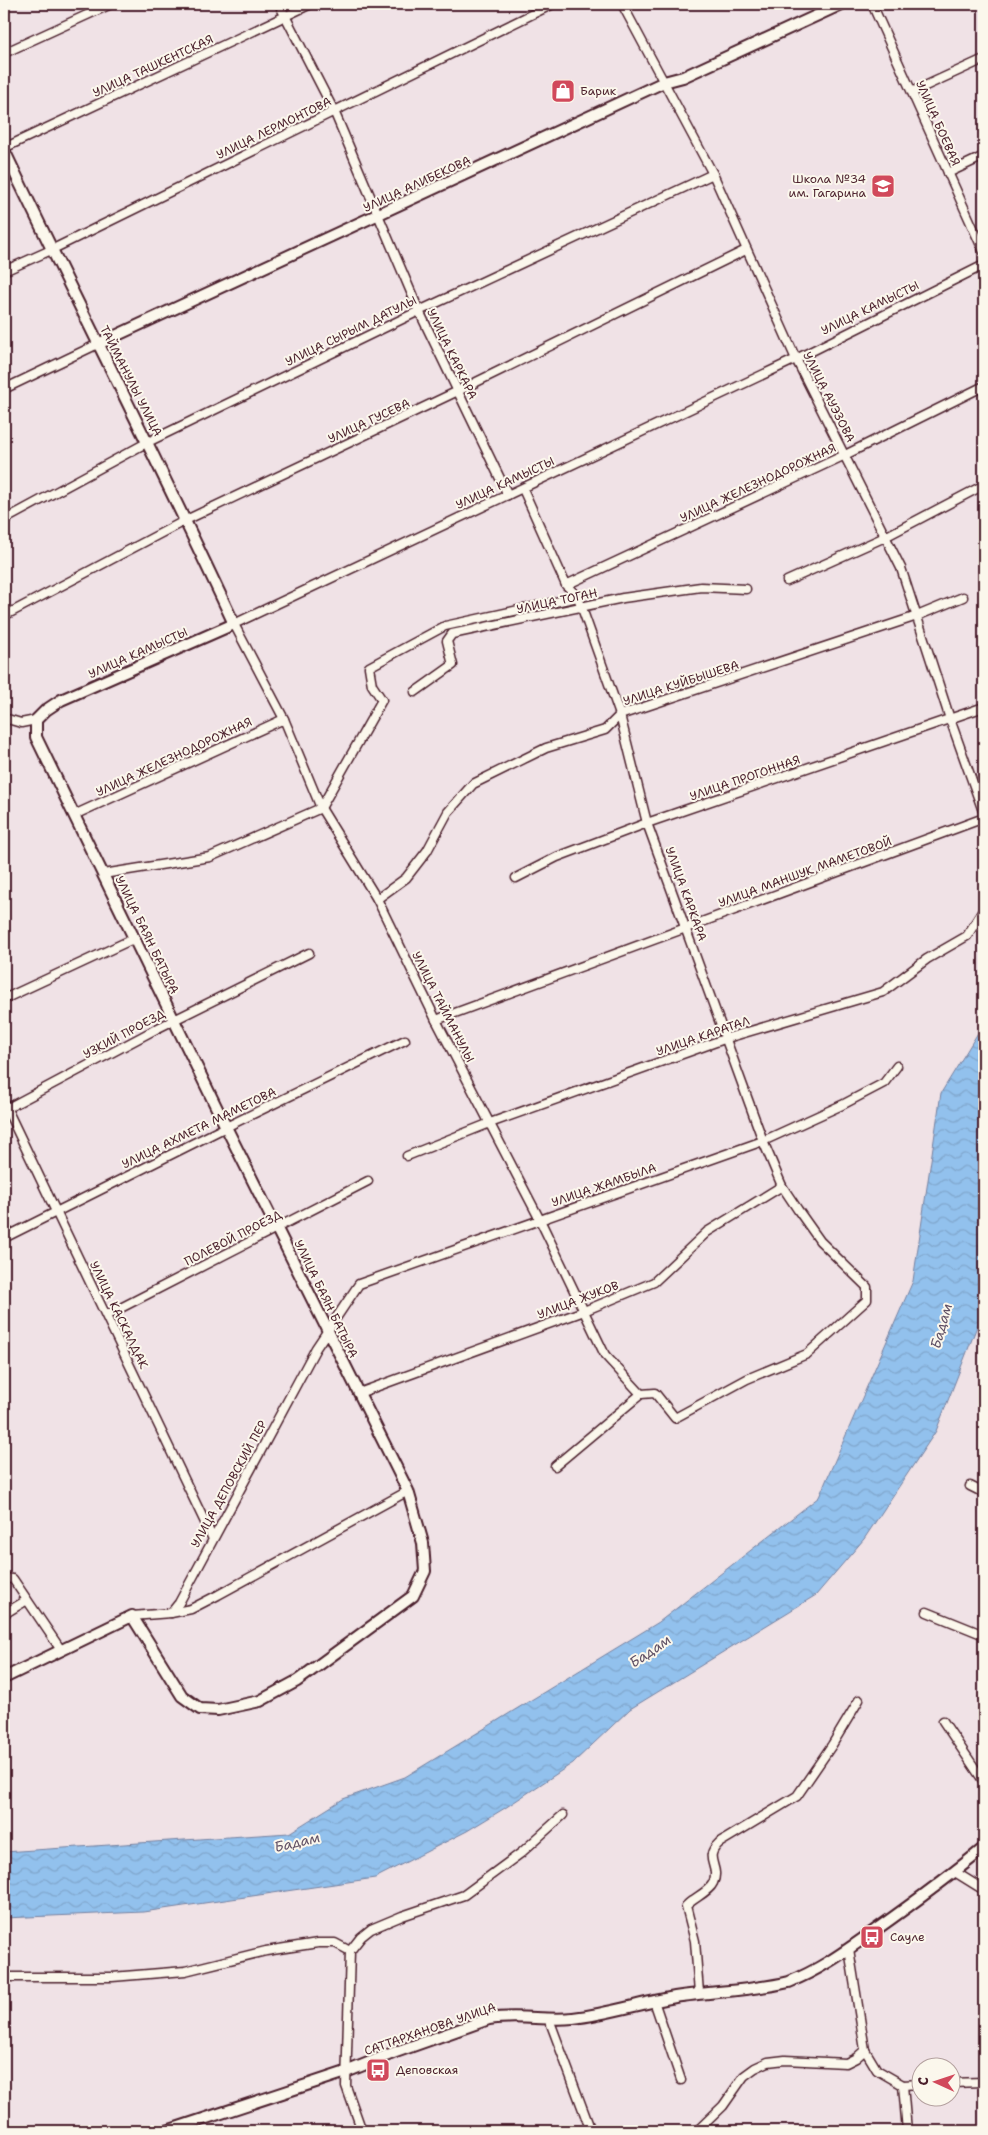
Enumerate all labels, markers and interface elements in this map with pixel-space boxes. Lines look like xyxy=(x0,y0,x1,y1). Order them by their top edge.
street label: УЛИЦА ТАШКЕНТСКАЯ xyxy=(90,31,216,101)
shop icon: Барик xyxy=(550,78,576,104)
street label: УЛИЦА БОЕВАЯ xyxy=(912,78,964,168)
place label: Барик xyxy=(580,83,617,99)
street label: УЛИЦА ЛЕРМОНТОВА xyxy=(214,93,334,163)
street label: УЛИЦА АЛИБЕКОВА xyxy=(361,152,474,216)
place label: Школа №34 им. Гагарина xyxy=(789,171,867,201)
school or university icon: Школа №34 им. Гагарина xyxy=(870,173,896,199)
street label: УЛИЦА КАМЫСТЫ xyxy=(818,277,922,339)
street label: УЛИЦА СЫРЫМ ДАТУЛЫ xyxy=(283,292,419,370)
street label: УЛИЦА КАРКАРА xyxy=(423,306,481,402)
street label: ТАЙМАНУЛЫ УЛИЦА xyxy=(96,323,166,439)
street label: УЛИЦА АУЭЗОВА xyxy=(799,349,859,445)
street label: УЛИЦА ГУСЕВА xyxy=(325,395,413,447)
street label: УЛИЦА ЖЕЛЕЗНОДОРОЖНАЯ xyxy=(677,440,839,526)
street label: УЛИЦА КАМЫСТЫ xyxy=(453,453,557,513)
street label: УЛИЦА ТОГАН xyxy=(515,585,599,617)
street label: УЛИЦА КАМЫСТЫ xyxy=(86,624,190,682)
street label: УЛИЦА КУЙБЫШЕВА xyxy=(621,657,741,709)
street label: УЛИЦА ЖЕЛЕЗНОДОРОЖНАЯ xyxy=(93,714,255,800)
street label: УЛИЦА ПРОГОННАЯ xyxy=(688,752,802,804)
street label: УЛИЦА МАНШУК МАМЕТОВОЙ xyxy=(716,833,894,911)
street label: УЛИЦА КАРКАРА xyxy=(662,845,711,944)
street label: УЛИЦА БАЯН БАТЫРА xyxy=(111,873,183,997)
street label: УЛИЦА ТАЙМАНУЛЫ xyxy=(408,949,478,1065)
street label: УЗКИЙ ПРОЕЗД xyxy=(80,1006,168,1062)
street label: УЛИЦА КАРАТАЛ xyxy=(654,1012,752,1060)
street label: УЛИЦА АХМЕТА МАМЕТОВА xyxy=(119,1083,279,1172)
street label: УЛИЦА ЖАМБЫЛА xyxy=(549,1159,659,1210)
street label: ПОЛЕВОЙ ПРОЕЗД xyxy=(182,1207,284,1269)
street label: УЛИЦА БАЯН БАТЫРА xyxy=(290,1237,362,1361)
street label: УЛИЦА КАСКАЛДАК xyxy=(86,1259,152,1372)
street label: УЛИЦА ЖУКОВ xyxy=(535,1277,621,1323)
water label: Бадам xyxy=(926,1301,956,1351)
street label: УЛИЦА ДЕПОВСКИЙ ПЕР xyxy=(187,1418,271,1550)
water label: Бадам xyxy=(626,1631,674,1671)
water label: Бадам xyxy=(272,1828,322,1856)
bus stop icon: Сауле xyxy=(859,1924,885,1950)
place label: Сауле xyxy=(890,1929,925,1945)
street label: САТТАРХАНОВА УЛИЦА xyxy=(362,1999,498,2059)
bus stop icon: Деповская xyxy=(365,2057,391,2083)
north arrow xyxy=(910,2058,960,2108)
place label: Деповская xyxy=(396,2062,458,2078)
text: С xyxy=(914,2077,932,2086)

